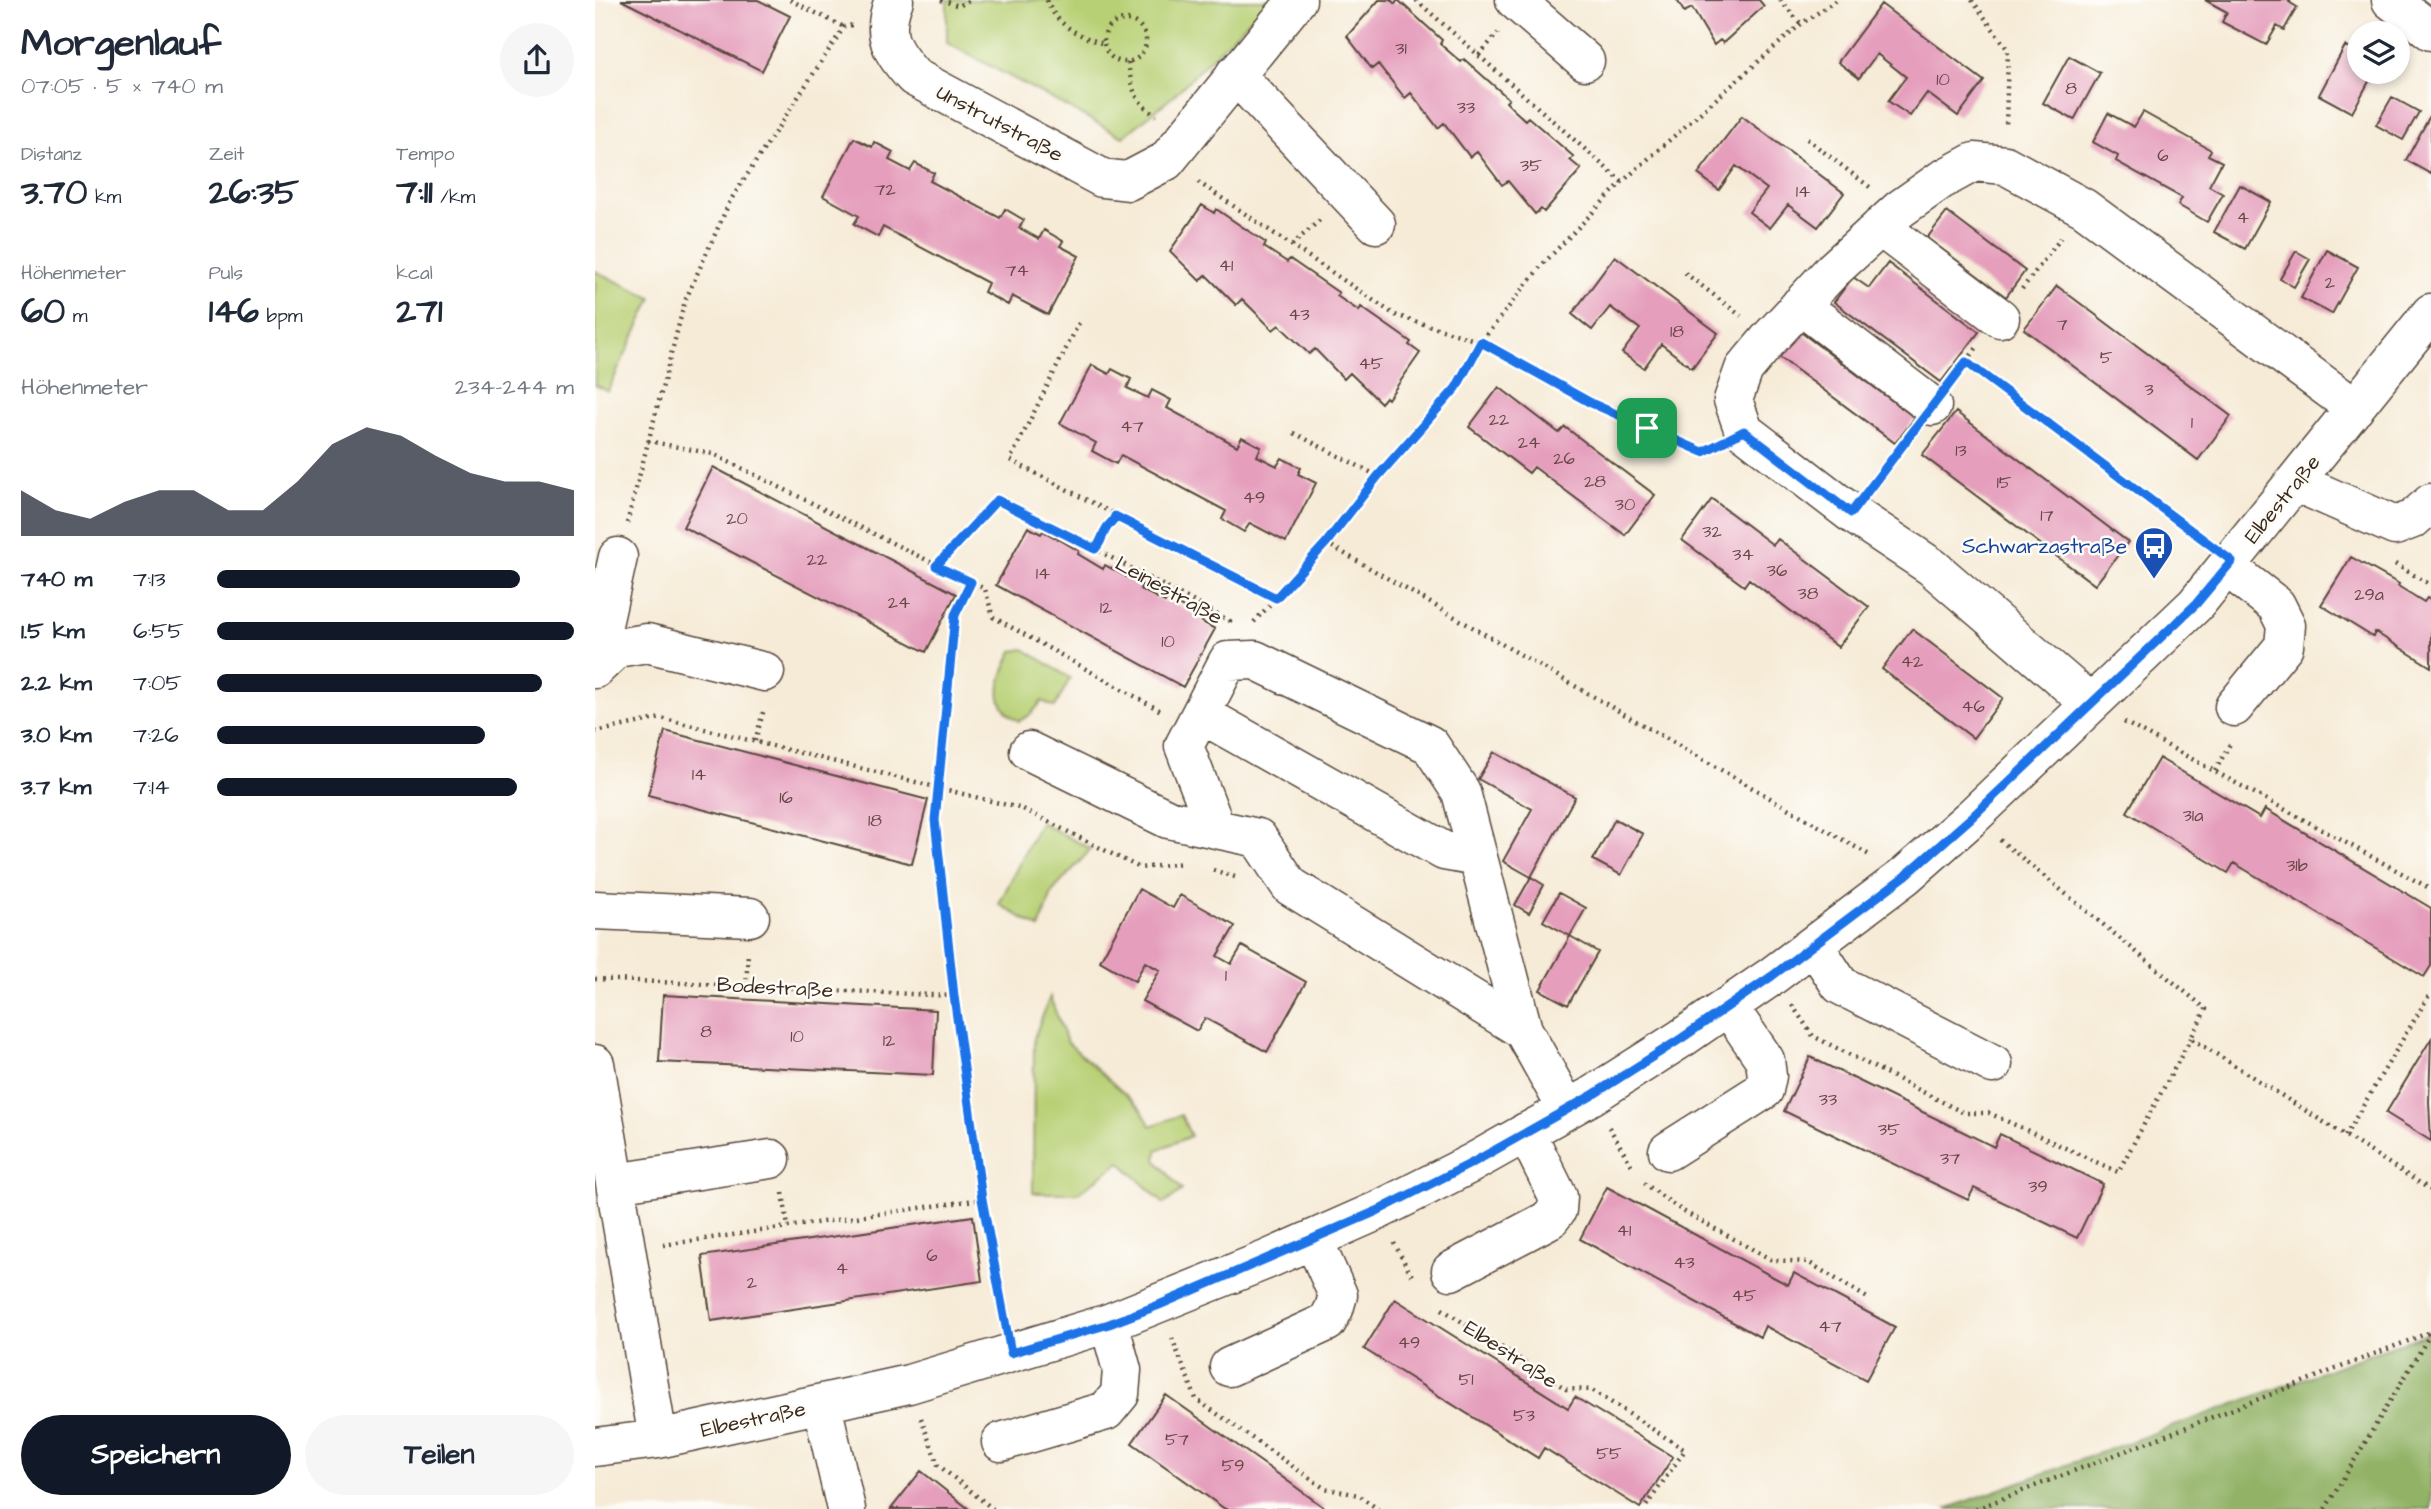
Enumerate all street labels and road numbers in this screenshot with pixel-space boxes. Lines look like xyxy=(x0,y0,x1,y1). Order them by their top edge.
street label: Unstrutstraße xyxy=(931,78,1068,169)
street label: Elbestraße xyxy=(2238,449,2327,550)
street label: Leinestraße xyxy=(1110,549,1228,632)
street label: Bodestraße xyxy=(716,970,834,1005)
street label: Elbestraße xyxy=(1458,1313,1563,1396)
street label: Elbestraße xyxy=(698,1394,808,1445)

